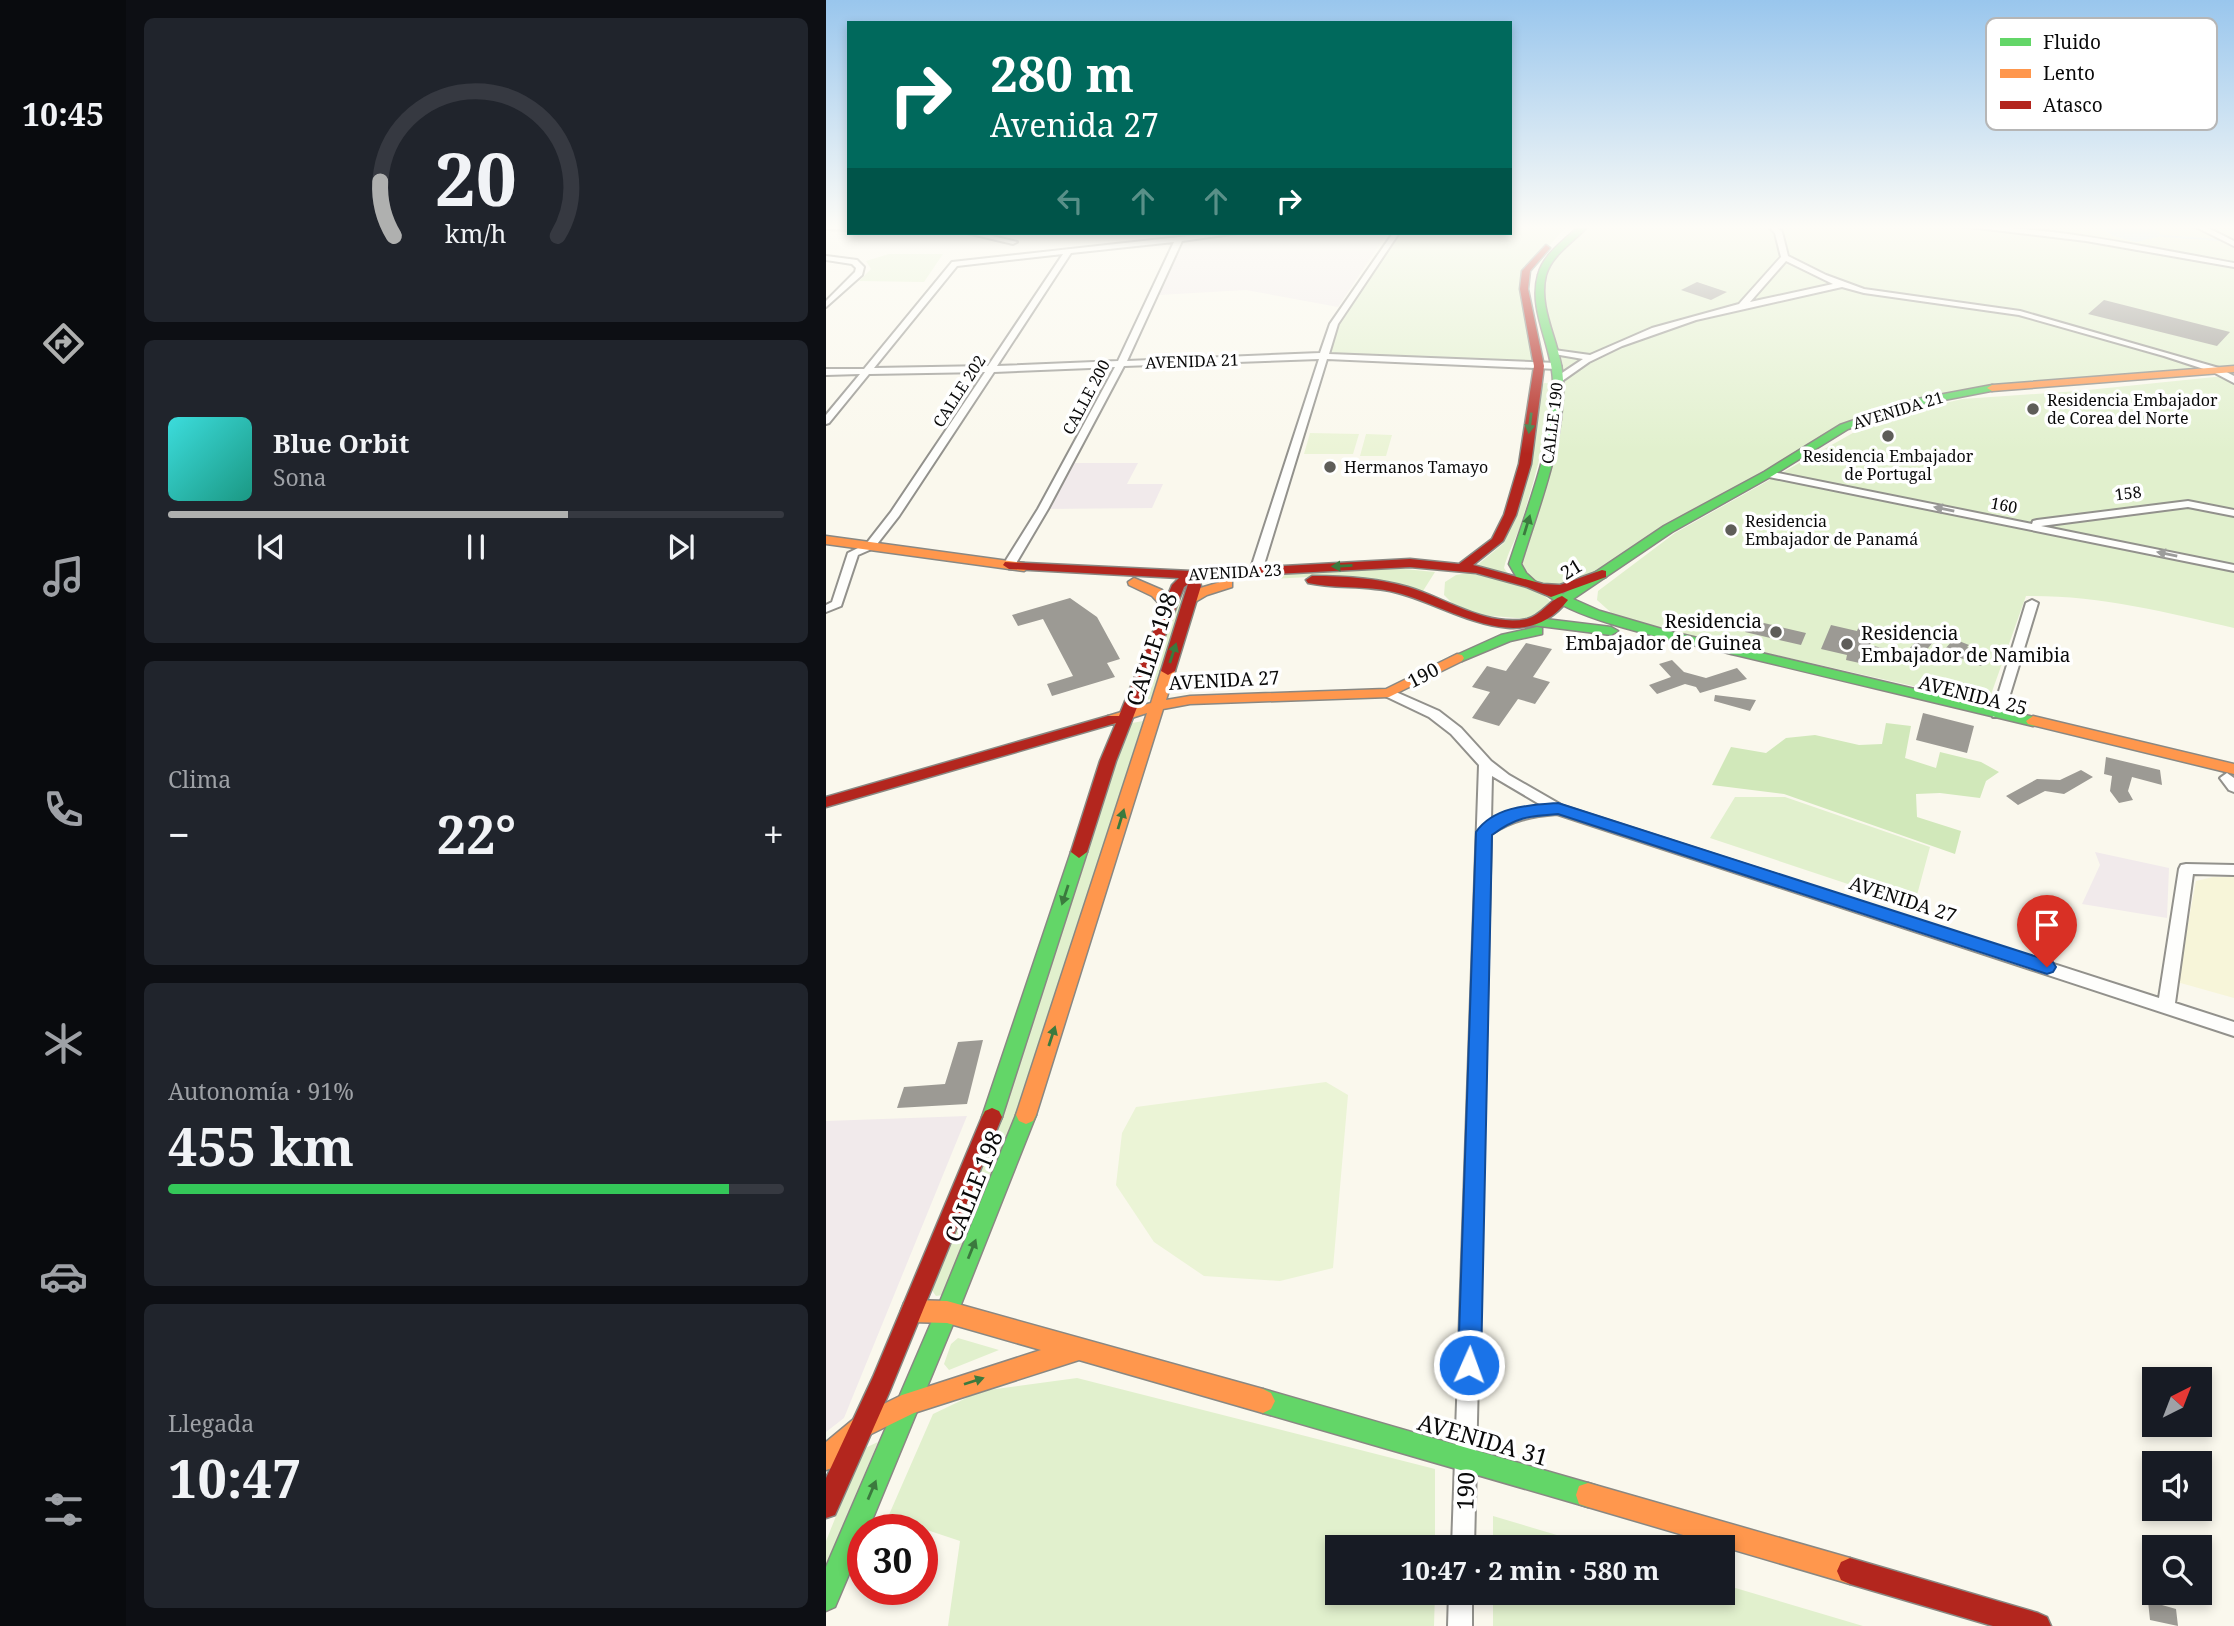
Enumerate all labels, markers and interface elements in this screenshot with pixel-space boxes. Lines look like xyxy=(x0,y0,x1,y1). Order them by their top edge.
legend xyxy=(1986,18,2217,130)
text: Fluido xyxy=(2043,29,2101,55)
text: 280 m xyxy=(990,40,1134,106)
icon: right xyxy=(875,49,966,140)
text: Lento xyxy=(2043,60,2095,86)
text: 10:45 xyxy=(22,92,104,135)
text: Atasco xyxy=(2043,92,2103,118)
text: Avenida 27 xyxy=(990,103,1159,146)
text: 20 xyxy=(435,128,517,227)
icon: left xyxy=(1051,182,1089,220)
icon: ahead xyxy=(1124,182,1162,220)
icon: ahead xyxy=(1197,182,1235,220)
icon: right xyxy=(1270,182,1308,220)
text: km/h xyxy=(445,216,507,250)
icon: directions xyxy=(39,319,88,368)
street label: AVENIDA 21 xyxy=(1145,348,1239,374)
street label: CALLE 202 xyxy=(927,351,991,431)
street label: CALLE 200 xyxy=(1057,356,1115,438)
street label: CALLE 190 xyxy=(1536,381,1568,465)
street label: AVENIDA 21 xyxy=(1850,386,1946,434)
place label: Residencia Embajador de Corea del Norte xyxy=(2047,389,2218,429)
marker: Residencia Embajador de Corea del Norte xyxy=(2025,401,2041,417)
one-way arrow xyxy=(1524,412,1535,434)
text: Blue Orbit xyxy=(273,425,409,461)
marker: Residencia Embajador de Portugal xyxy=(1880,428,1896,444)
place label: Residencia Embajador de Portugal xyxy=(1803,445,1974,485)
place label: Hermanos Tamayo xyxy=(1344,456,1488,478)
marker: Hermanos Tamayo xyxy=(1322,459,1338,475)
text: Sona xyxy=(273,461,327,493)
street label: 158 xyxy=(2113,480,2143,506)
street label: 160 xyxy=(1989,492,2019,518)
one-way arrow xyxy=(1933,503,1955,514)
place label: Residencia Embajador de Panamá xyxy=(1745,510,1918,550)
one-way arrow xyxy=(1522,514,1533,535)
marker: Residencia Embajador de Panamá xyxy=(1723,522,1739,538)
icon: previous xyxy=(252,528,290,566)
icon: pause xyxy=(457,528,495,566)
icon: next xyxy=(662,528,700,566)
one-way arrow xyxy=(2156,549,2178,560)
icon: music xyxy=(39,552,88,601)
street label: 21 xyxy=(1555,552,1587,586)
street label: AVENIDA 23 xyxy=(1188,559,1282,585)
one-way arrow xyxy=(1331,560,1353,571)
street label: CALLE 198 xyxy=(1118,588,1184,710)
place label: Residencia Embajador de Guinea xyxy=(1565,608,1762,656)
place label: Residencia Embajador de Namibia xyxy=(1861,620,2071,668)
marker: Residencia Embajador de Guinea xyxy=(1768,624,1784,640)
marker: Residencia Embajador de Namibia xyxy=(1839,636,1855,652)
one-way arrow xyxy=(1168,643,1179,664)
street label: 190 xyxy=(1403,656,1443,694)
street label: AVENIDA 27 xyxy=(1168,664,1280,696)
street label: AVENIDA 25 xyxy=(1916,669,2030,721)
text: Clima xyxy=(168,763,231,795)
icon: phone xyxy=(39,785,88,834)
text: 22° xyxy=(437,798,516,869)
text: − xyxy=(168,808,190,860)
text: + xyxy=(763,808,784,860)
one-way arrow xyxy=(1116,808,1126,829)
street label: AVENIDA 27 xyxy=(1846,869,1960,929)
one-way arrow xyxy=(1059,885,1070,906)
pin xyxy=(2017,895,2077,967)
icon: arrive xyxy=(2028,906,2066,944)
icon: climate xyxy=(39,1019,88,1068)
one-way arrow xyxy=(1047,1025,1058,1046)
text: Autonomía · 91% xyxy=(168,1075,354,1107)
text: 455 km xyxy=(168,1110,354,1181)
street label: CALLE 198 xyxy=(936,1125,1010,1247)
one-way arrow xyxy=(967,1238,978,1259)
icon: car xyxy=(39,1252,88,1301)
position arrow xyxy=(1432,1328,1506,1402)
north arrow xyxy=(2142,1367,2212,1437)
map controls xyxy=(2142,1367,2212,1605)
one-way arrow xyxy=(964,1375,985,1386)
street label: AVENIDA 31 xyxy=(1414,1405,1552,1473)
text: Llegada xyxy=(168,1407,254,1439)
text: 10:47 xyxy=(168,1442,301,1513)
button: sound xyxy=(2142,1451,2212,1521)
street label: 190 xyxy=(1448,1471,1482,1511)
one-way arrow xyxy=(867,1480,878,1501)
icon: filters xyxy=(39,1485,88,1534)
speed limit sign: 30 xyxy=(847,1514,938,1605)
button: search xyxy=(2142,1535,2212,1605)
text: 10:47 · 2 min · 580 m xyxy=(1400,1552,1660,1588)

